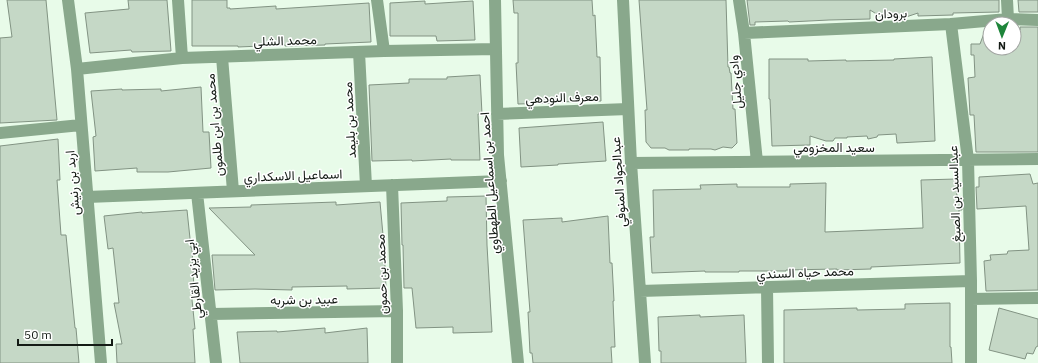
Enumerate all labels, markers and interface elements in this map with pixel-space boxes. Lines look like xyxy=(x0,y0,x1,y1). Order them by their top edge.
street label: برودان xyxy=(874,4,908,23)
north arrow xyxy=(982,16,1022,56)
street label: محمد الشلي xyxy=(253,31,317,52)
text: N xyxy=(998,39,1006,53)
street label: وادي جليل xyxy=(725,54,748,110)
street label: محمد بن ابن طلمون xyxy=(202,73,227,177)
street label: محمد بن بليمد xyxy=(339,81,360,159)
street label: معرف النودهي xyxy=(525,88,599,109)
street label: احمد بن اسماعيل الطهطاوي xyxy=(476,111,505,255)
street label: عبدالجواد المنوفي xyxy=(607,136,632,228)
street label: سعيد المخزومي xyxy=(793,139,875,158)
street label: عبدالسيد بن الصبغ xyxy=(944,145,966,243)
street label: اربد بن رنيش xyxy=(61,150,84,216)
street label: اسماعيل الاسكداري xyxy=(243,165,343,188)
street label: محمد بن حمون xyxy=(372,234,391,314)
street label: ابي يزيد القارطي xyxy=(181,238,208,320)
street label: محمد حياه السندي xyxy=(756,262,854,285)
street label: عبيد بن شربه xyxy=(270,290,338,309)
scale bar xyxy=(18,321,112,347)
text: 50 m xyxy=(24,327,52,342)

